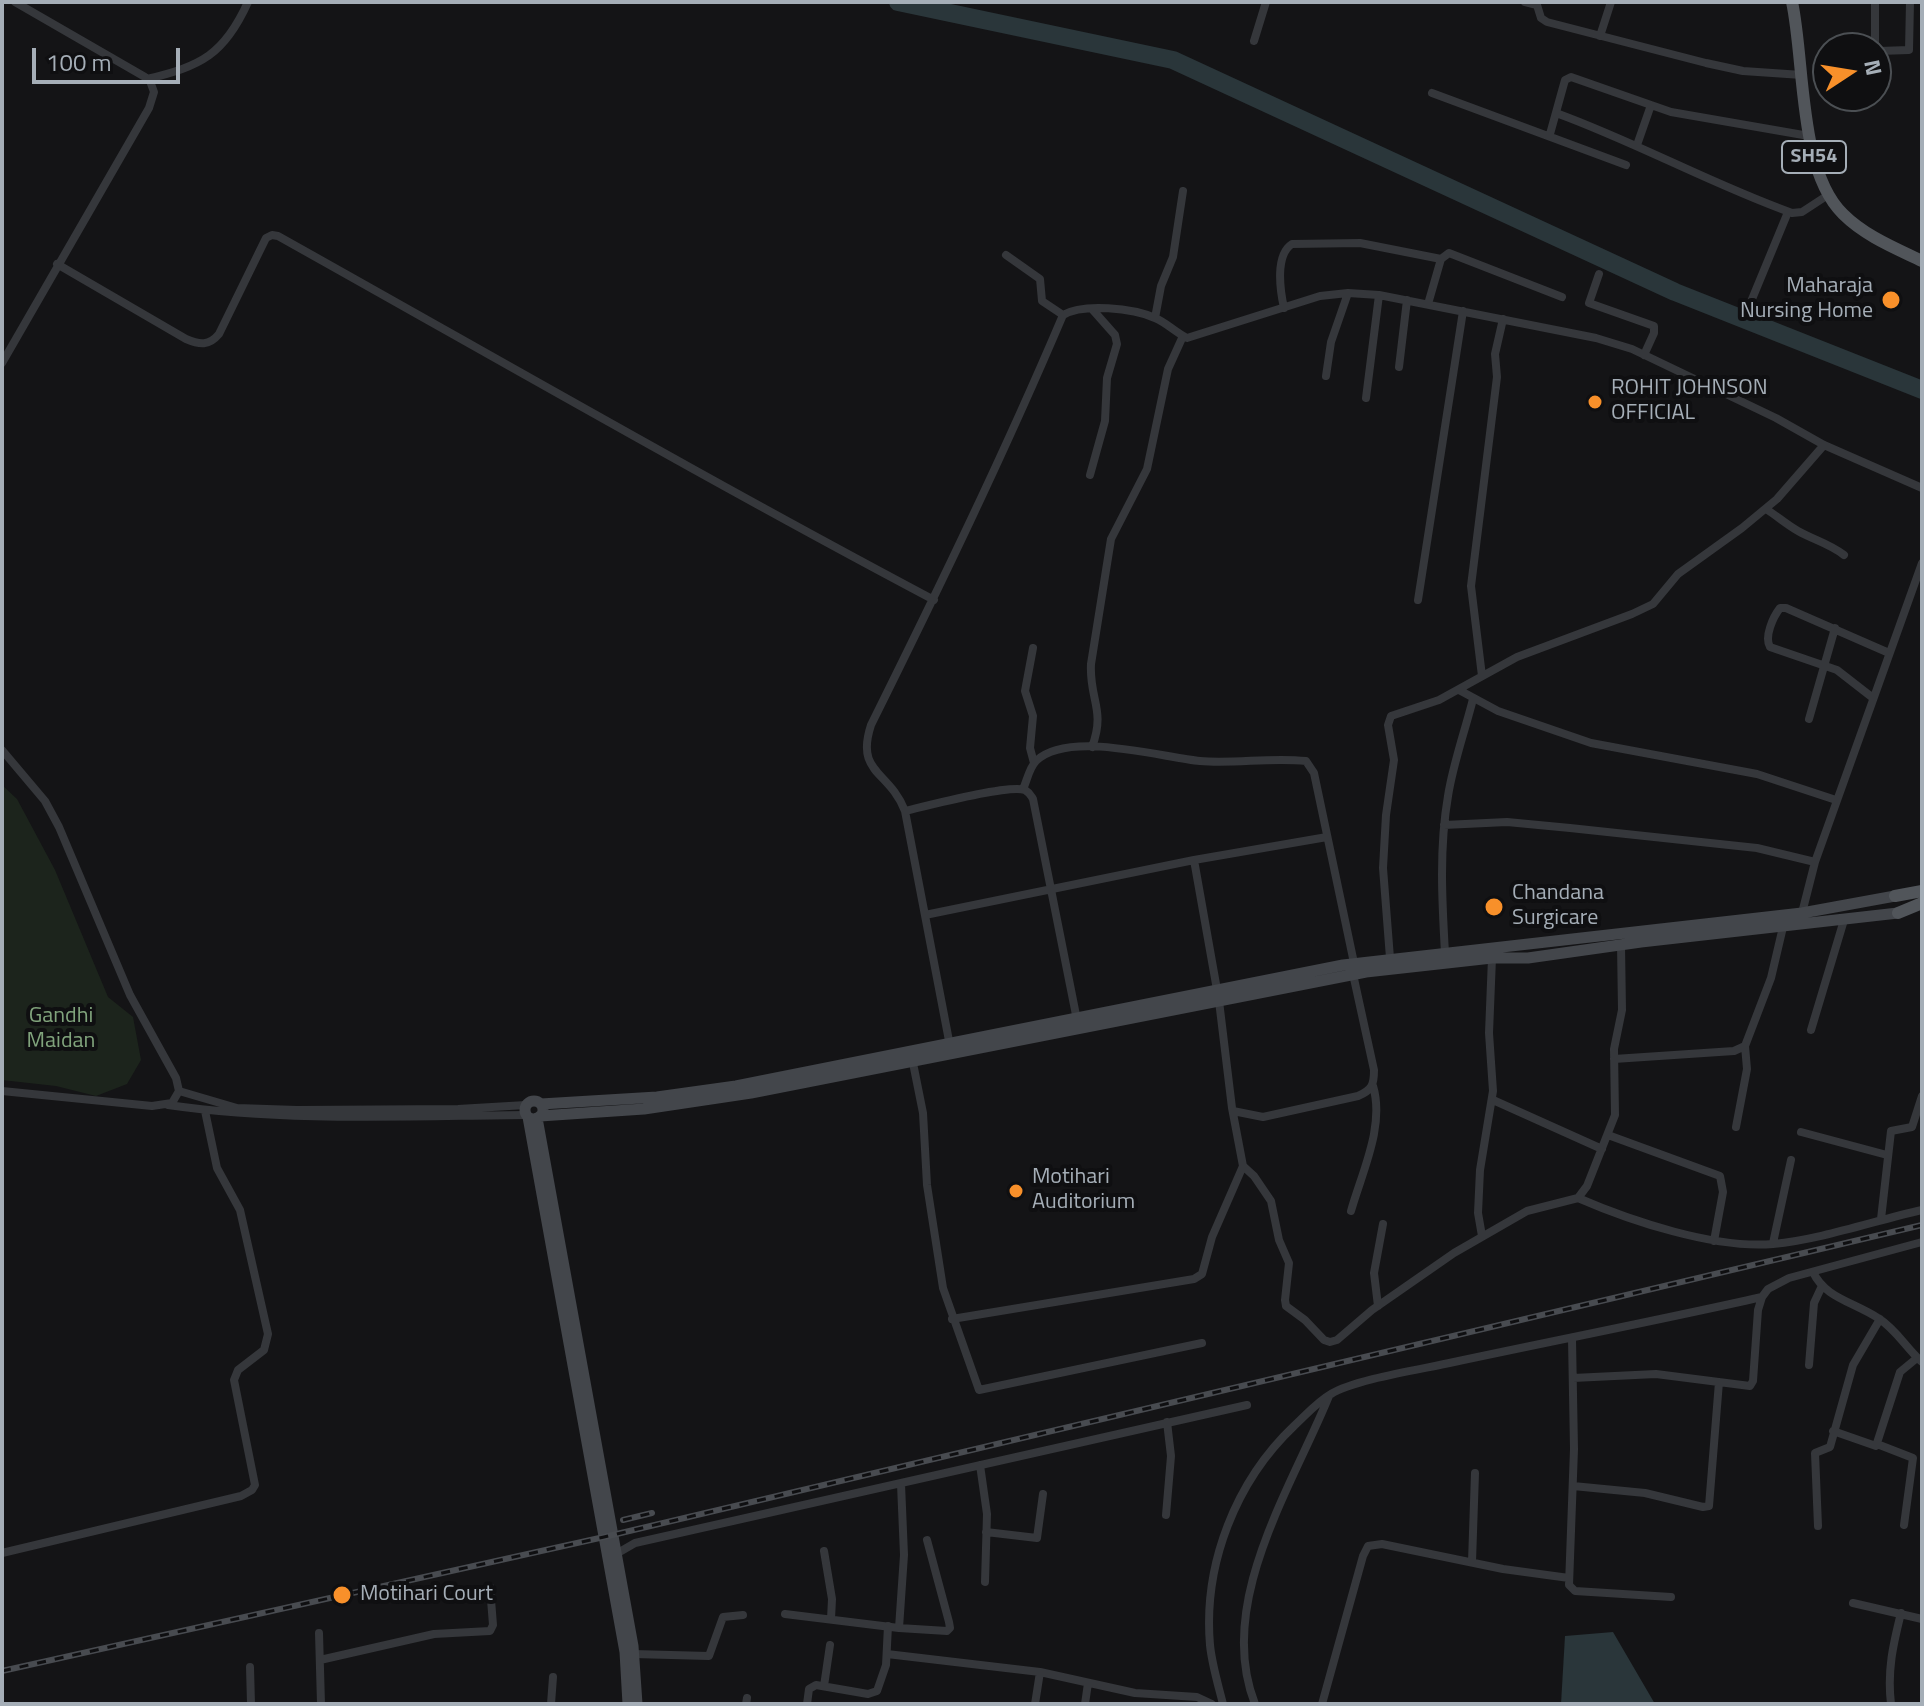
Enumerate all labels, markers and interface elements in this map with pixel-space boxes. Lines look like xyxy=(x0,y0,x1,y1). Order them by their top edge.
scale bar xyxy=(36,32,184,82)
north arrow xyxy=(1812,32,1892,112)
text: 100 m xyxy=(46,44,112,80)
text: N xyxy=(1855,56,1892,78)
road number: SH54 xyxy=(1782,141,1846,173)
place label: Maharaja Nursing Home xyxy=(1740,274,1873,326)
marker: Maharaja Nursing Home xyxy=(1880,289,1902,311)
place label: ROHIT JOHNSON OFFICIAL xyxy=(1611,376,1768,428)
marker: ROHIT JOHNSON OFFICIAL xyxy=(1586,393,1604,411)
place label: Chandana Surgicare xyxy=(1512,881,1604,932)
marker: Chandana Surgicare xyxy=(1483,896,1505,918)
park label: Gandhi Maidan xyxy=(27,1004,95,1056)
place label: Motihari Auditorium xyxy=(1032,1165,1135,1216)
marker: Motihari Auditorium xyxy=(1007,1182,1025,1200)
place label: Motihari Court xyxy=(360,1582,493,1608)
marker: Motihari Court xyxy=(331,1584,353,1606)

